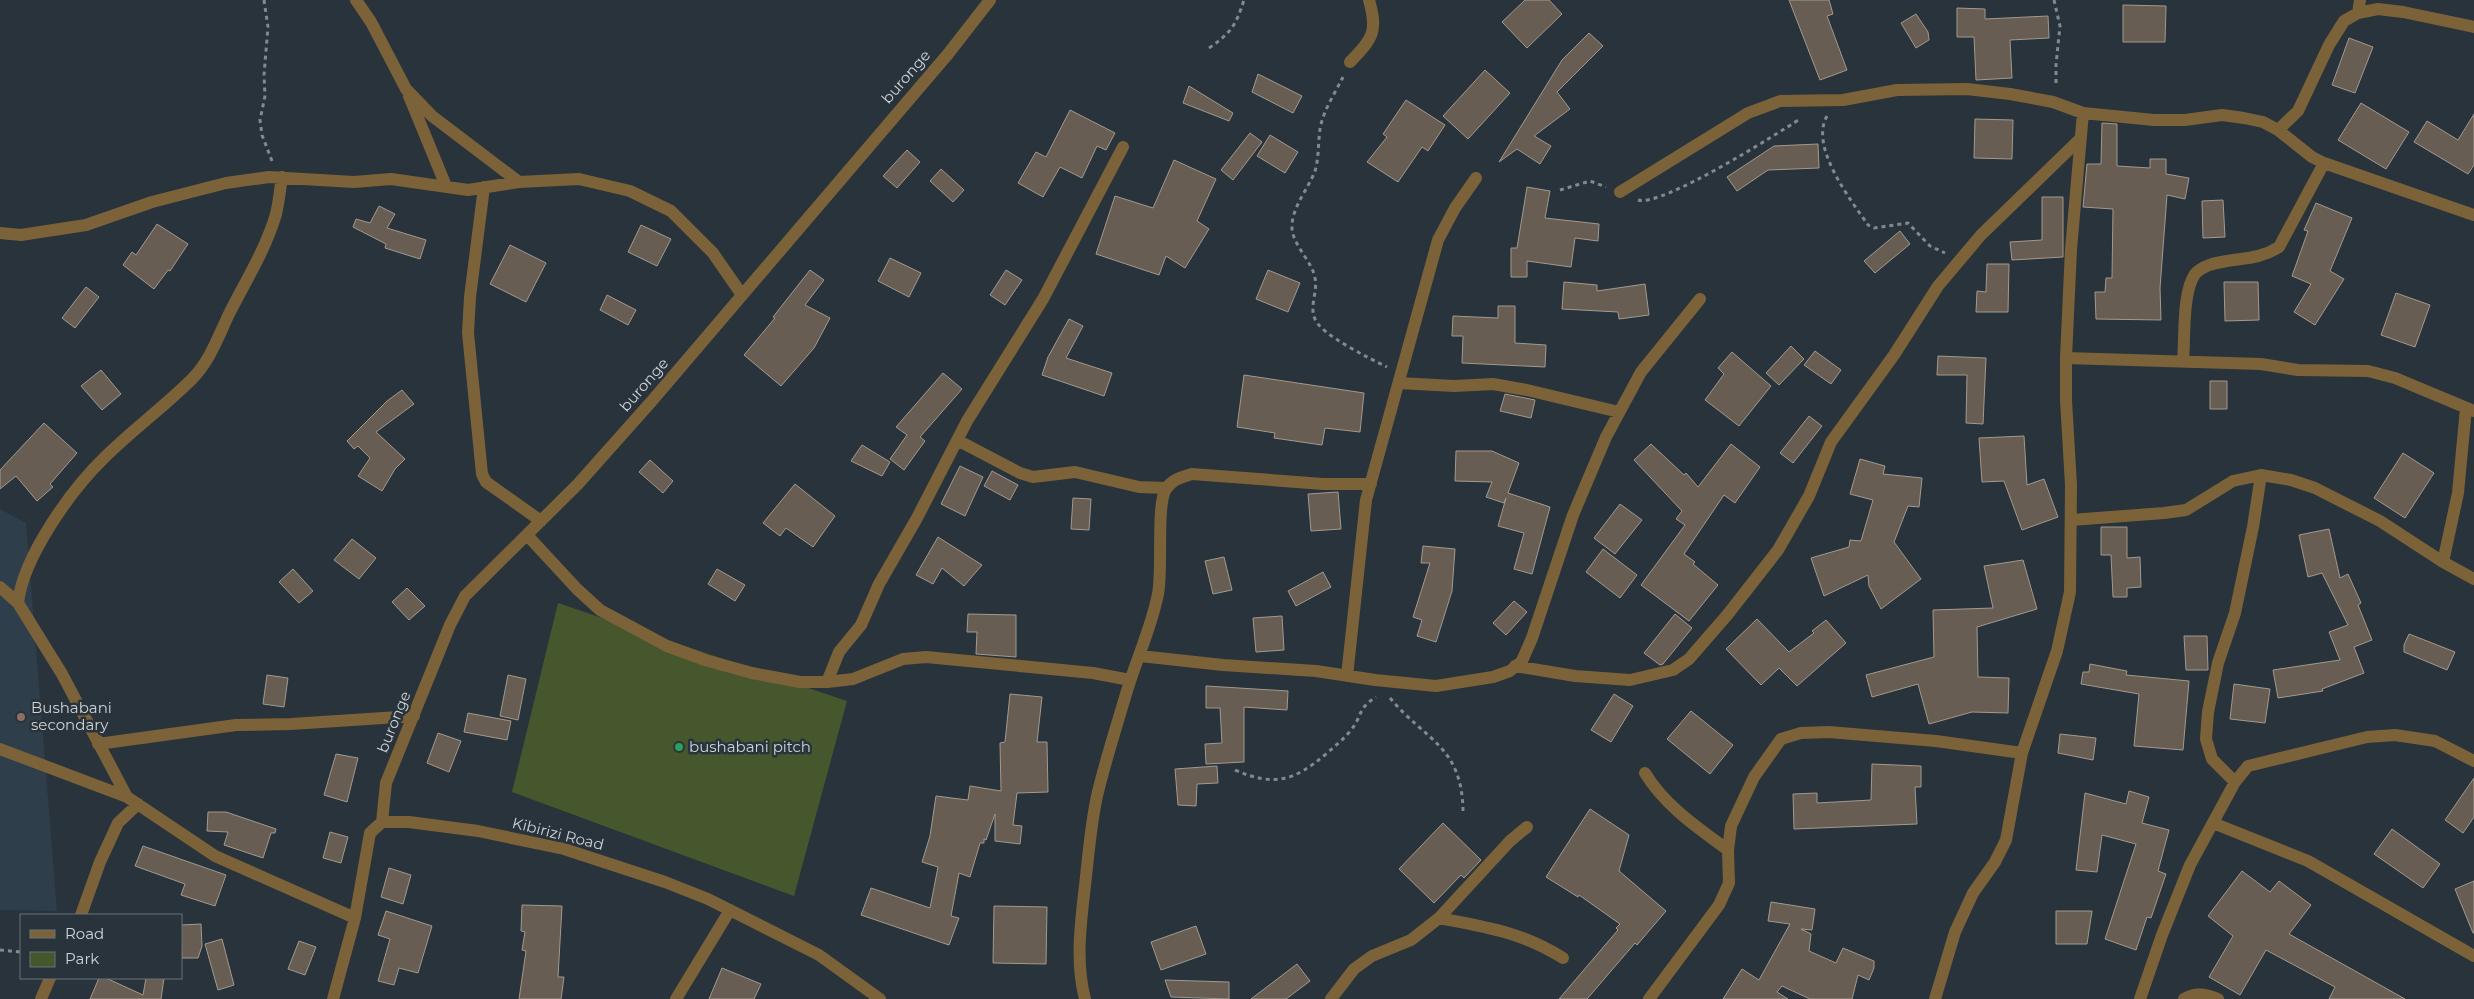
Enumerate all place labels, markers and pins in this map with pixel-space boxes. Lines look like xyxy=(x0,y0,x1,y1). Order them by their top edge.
place label: Bushabani secondary xyxy=(31,698,112,734)
marker: Bushabani secondary xyxy=(15,711,27,723)
place label: bushabani pitch xyxy=(689,737,811,756)
marker: bushabani pitch xyxy=(673,741,685,753)

